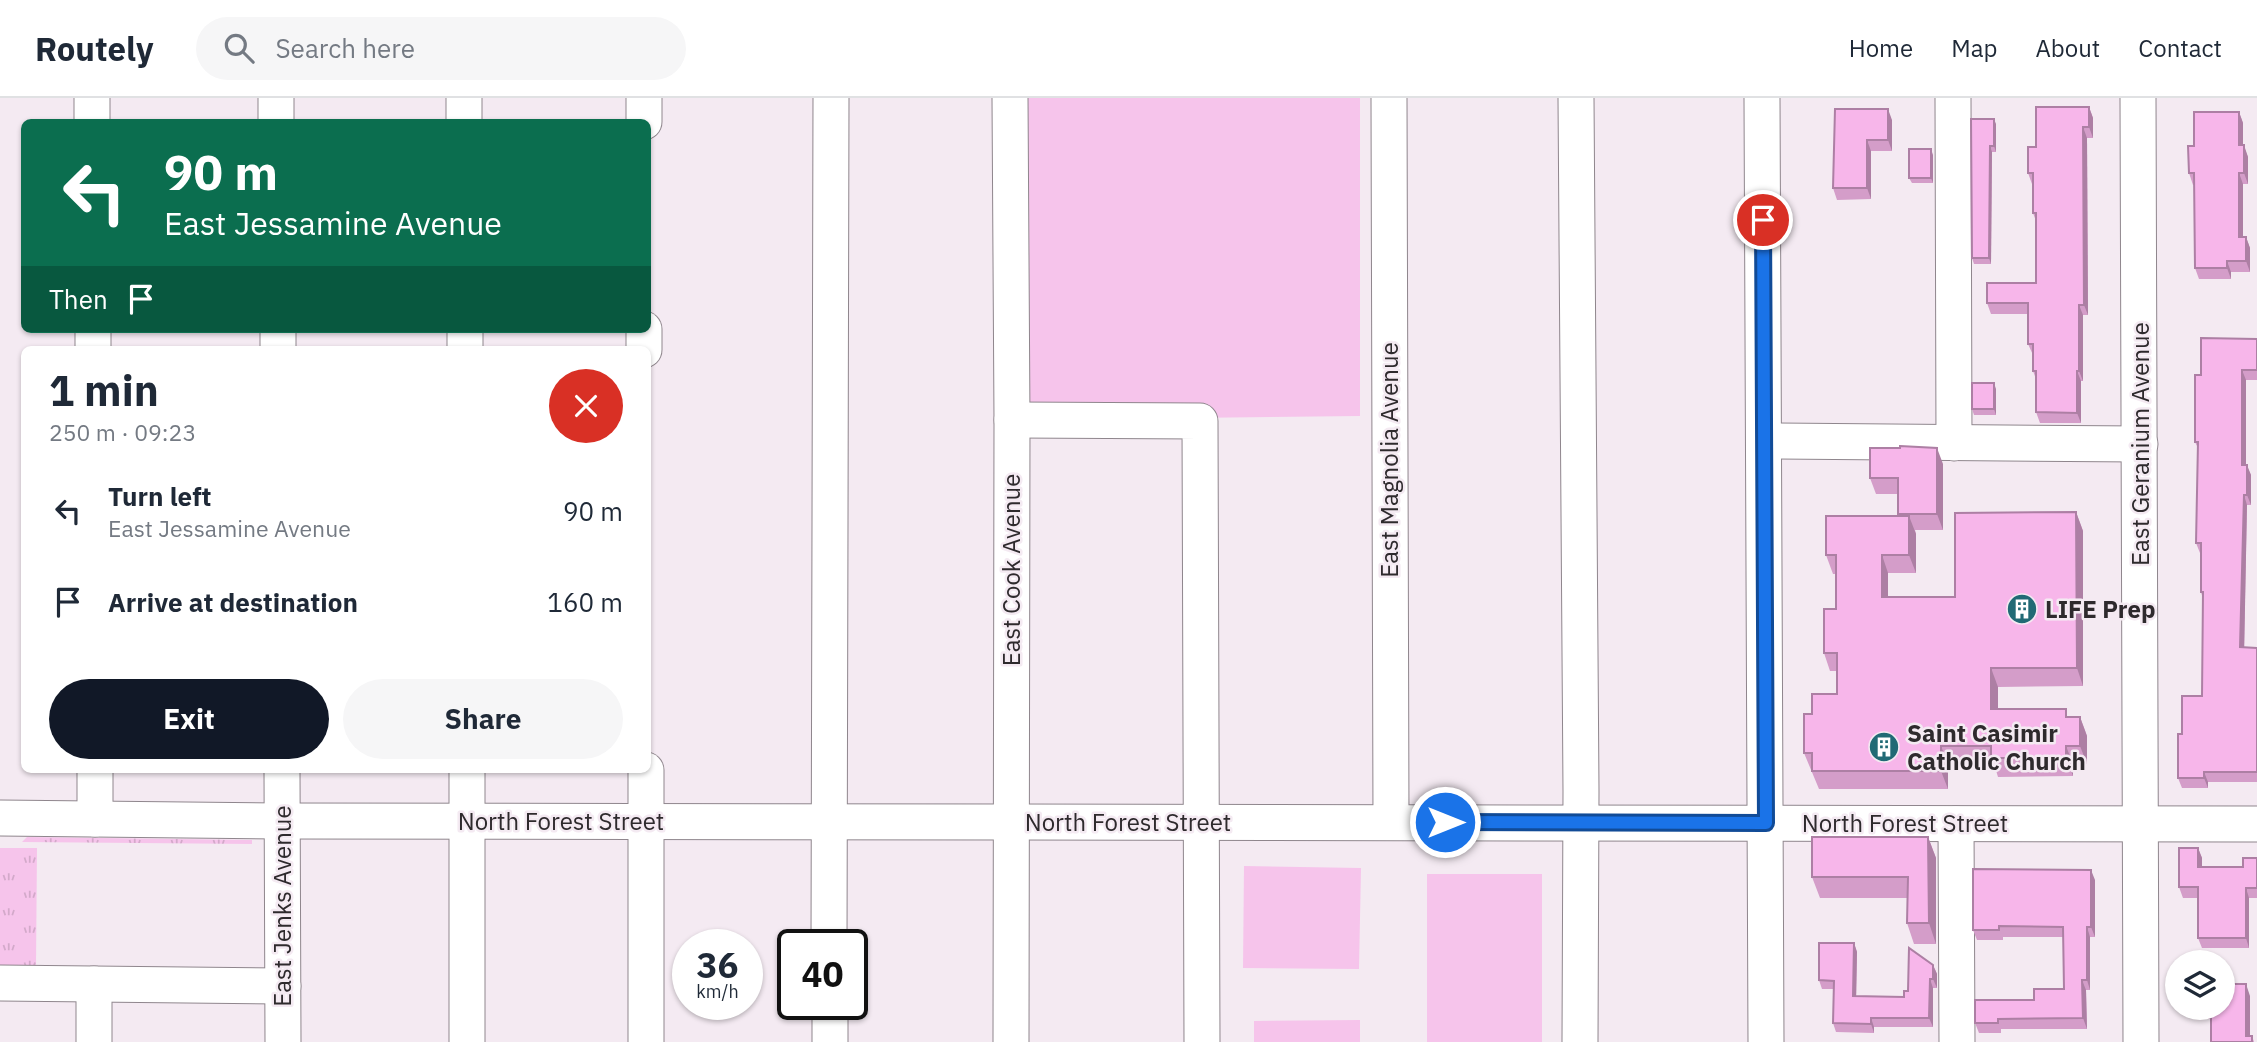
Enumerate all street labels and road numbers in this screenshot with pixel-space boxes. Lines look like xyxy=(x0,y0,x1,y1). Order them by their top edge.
street label: East Geranium Avenue xyxy=(2124,322,2156,566)
street label: East Magnolia Avenue xyxy=(1373,342,1405,578)
street label: East Cook Avenue xyxy=(995,474,1027,666)
street label: East Jenks Avenue xyxy=(266,805,298,1007)
street label: North Forest Street xyxy=(458,805,664,837)
street label: North Forest Street xyxy=(1025,806,1231,838)
street label: North Forest Street xyxy=(1802,807,2008,839)

